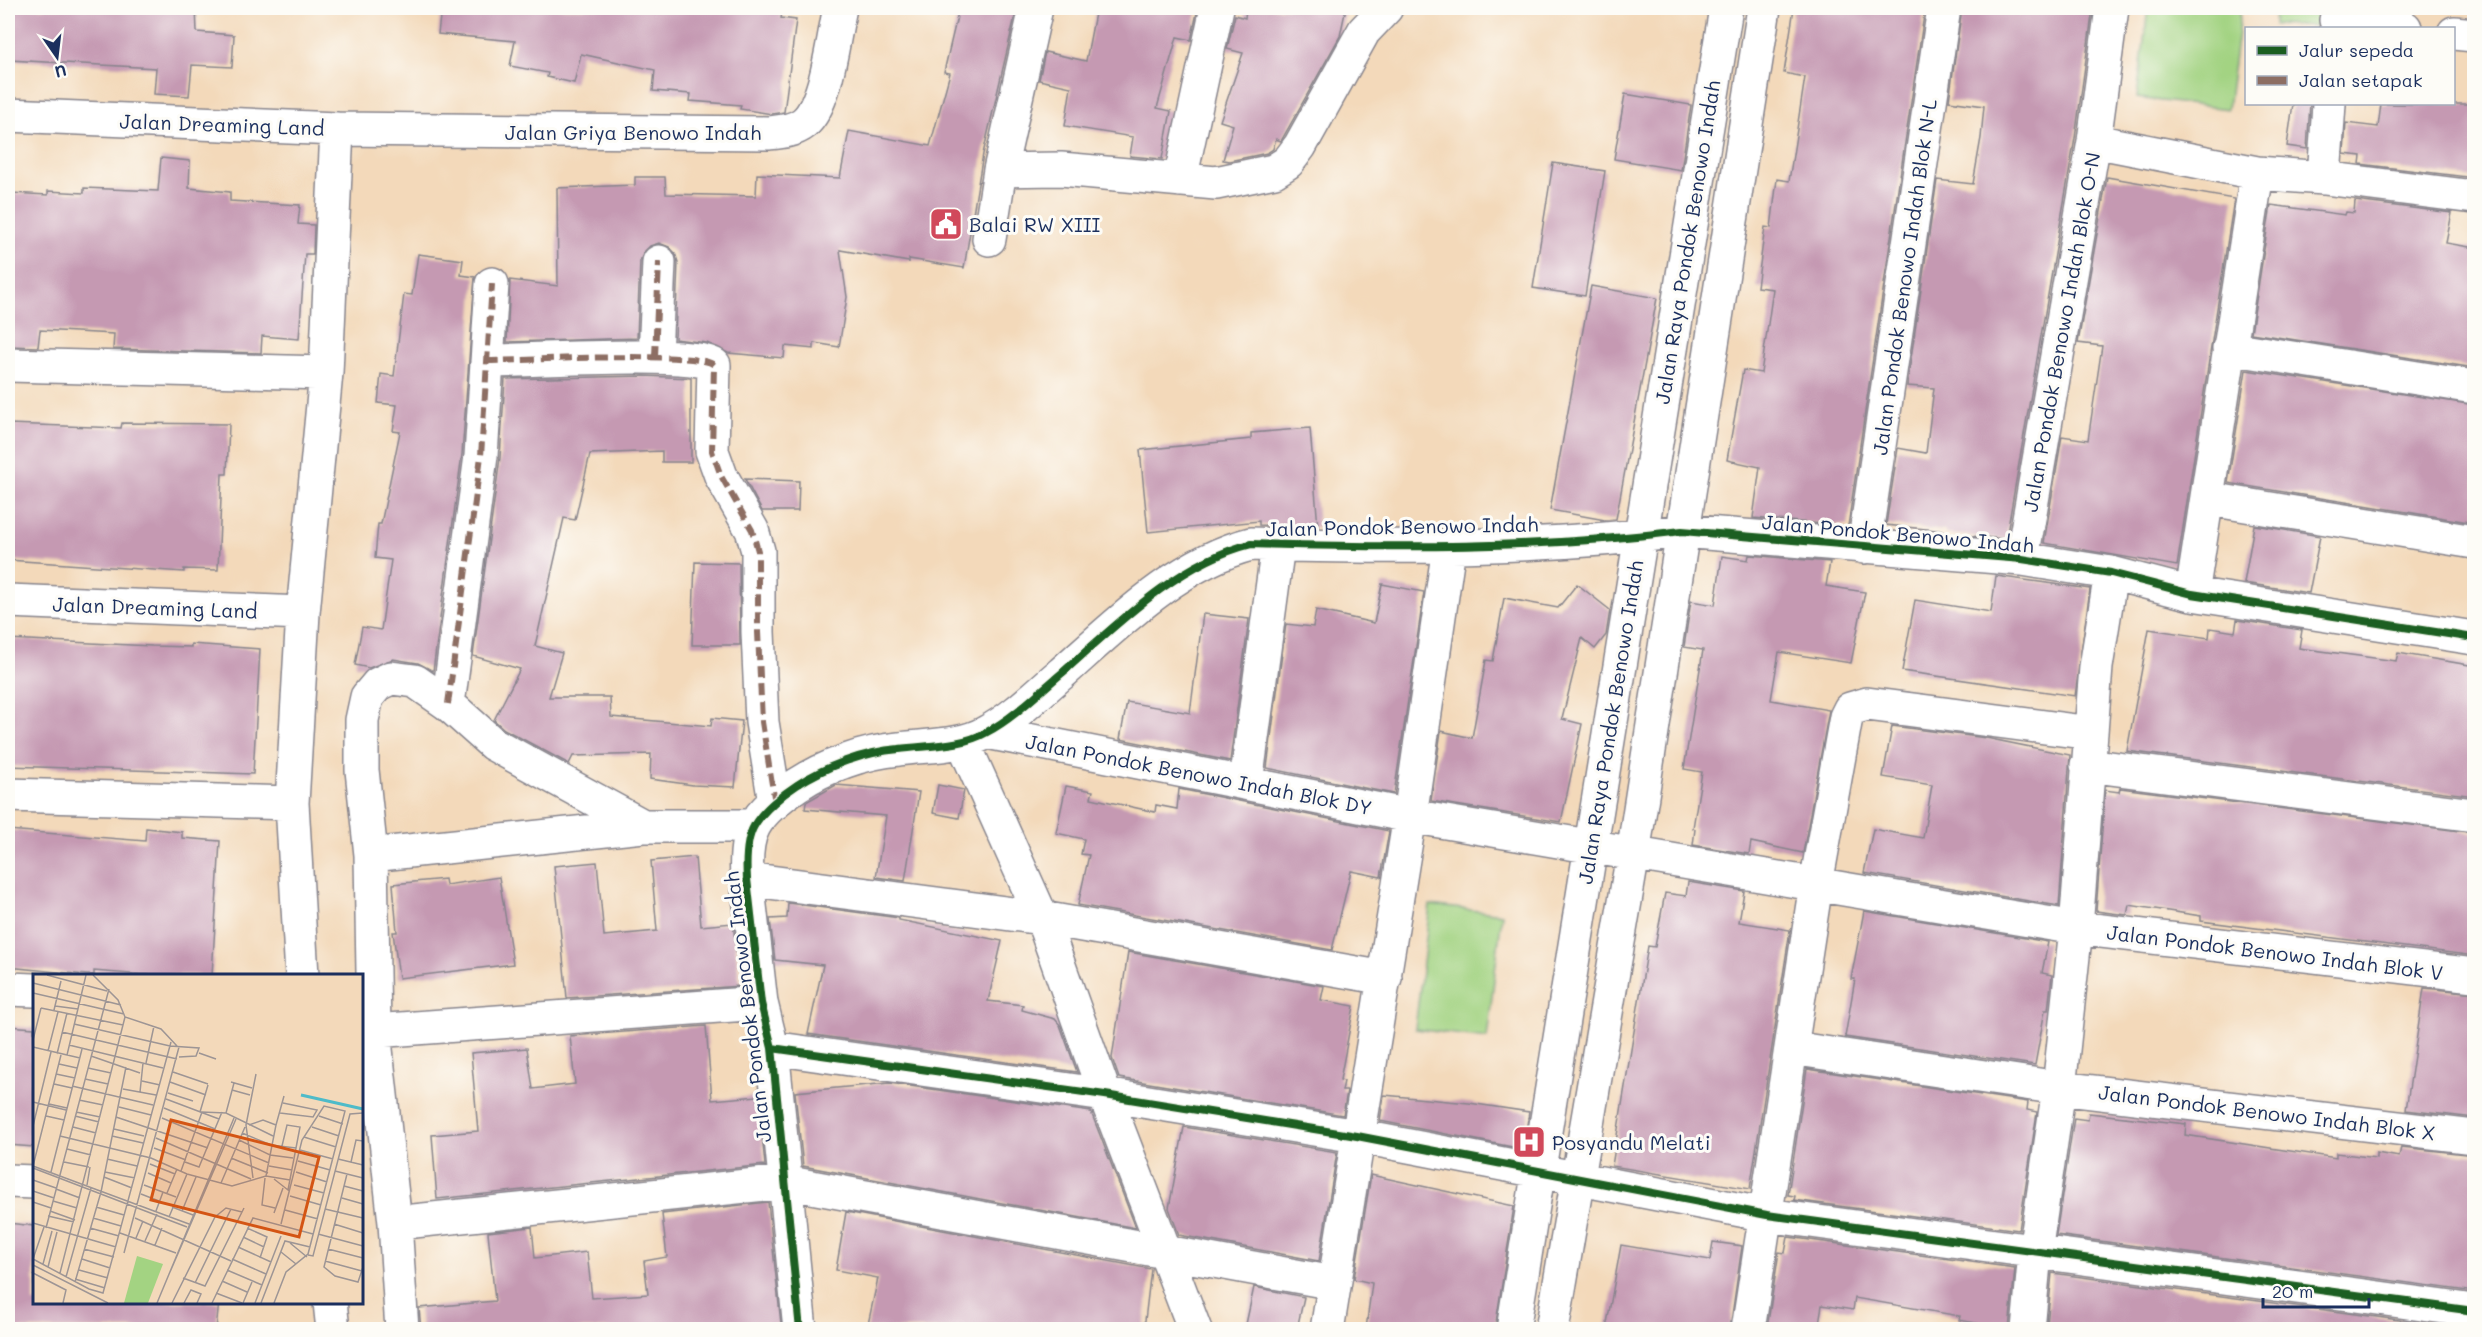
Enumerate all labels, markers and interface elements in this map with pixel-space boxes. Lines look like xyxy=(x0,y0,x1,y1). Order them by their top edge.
north arrow xyxy=(27,27,87,87)
legend xyxy=(2245,27,2455,105)
text: Jalur sepeda xyxy=(2299,38,2414,62)
text: U xyxy=(53,60,69,84)
text: Jalan setapak xyxy=(2299,68,2422,92)
street label: Jalan Raya Pondok Benowo Indah xyxy=(1649,78,1725,406)
street label: Jalan Pondok Benowo Indah Blok N-L xyxy=(1866,97,1942,457)
street label: Jalan Dreaming Land xyxy=(119,107,325,141)
street label: Jalan Griya Benowo Indah xyxy=(505,119,761,145)
street label: Jalan Pondok Benowo Indah Blok O-N xyxy=(2017,150,2105,514)
public building icon: Balai RW XIII xyxy=(928,206,964,242)
place label: Balai RW XIII xyxy=(969,211,1100,237)
street label: Jalan Pondok Benowo Indah xyxy=(1761,508,2035,558)
street label: Jalan Pondok Benowo Indah xyxy=(1265,511,1539,541)
street label: Jalan Raya Pondok Benowo Indah xyxy=(1572,558,1648,886)
street label: Jalan Dreaming Land xyxy=(52,590,258,624)
street label: Jalan Pondok Benowo Indah Blok DY xyxy=(1024,728,1374,820)
street label: Jalan Pondok Benowo Indah xyxy=(717,870,777,1144)
street label: Jalan Pondok Benowo Indah Blok V xyxy=(2105,918,2445,986)
inset map xyxy=(33,974,363,1304)
street label: Jalan Pondok Benowo Indah Blok X xyxy=(2097,1078,2437,1146)
hospital icon: Posyandu Melati xyxy=(1511,1124,1547,1160)
place label: Posyandu Melati xyxy=(1552,1129,1711,1155)
scale bar xyxy=(2263,1271,2370,1309)
text: 20 m xyxy=(2272,1279,2313,1303)

